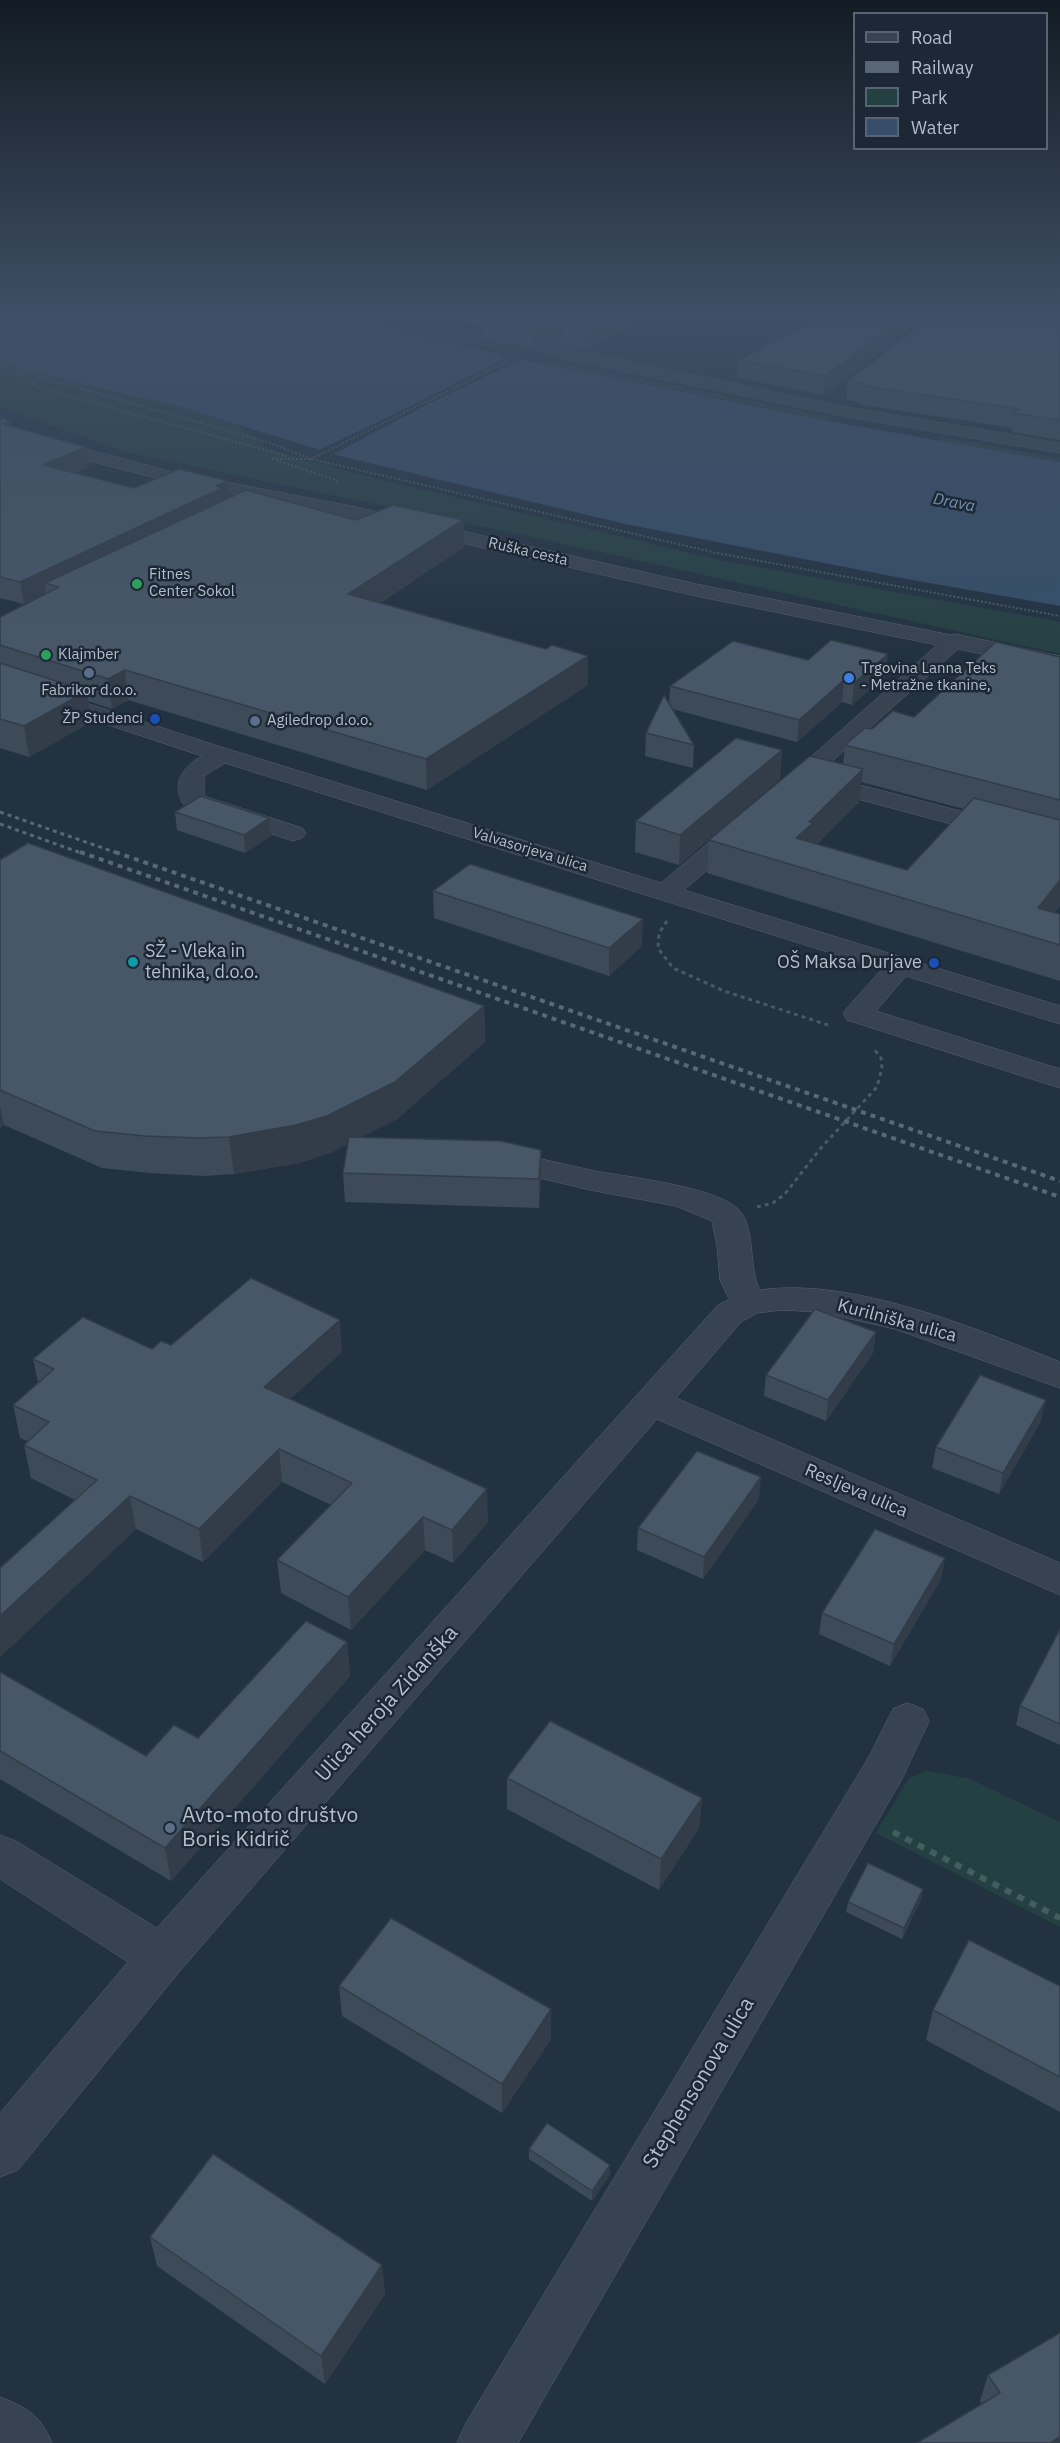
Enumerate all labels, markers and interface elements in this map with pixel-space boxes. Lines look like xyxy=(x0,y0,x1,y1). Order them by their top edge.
legend xyxy=(853,12,1048,150)
text: Road xyxy=(911,26,952,49)
text: Railway xyxy=(911,56,973,79)
text: Park xyxy=(911,86,947,109)
text: Water xyxy=(911,116,959,139)
water label: Drava xyxy=(931,490,977,516)
street label: Ruška cesta xyxy=(487,534,569,570)
place label: Fitnes Center Sokol xyxy=(149,566,235,601)
marker: Fitnes Center Sokol xyxy=(130,577,144,591)
place label: Klajmber xyxy=(58,646,119,664)
marker: Klajmber xyxy=(39,648,53,662)
place label: Trgovina Lanna Teks - Metražne tkanine, xyxy=(861,660,996,695)
marker: Fabrikor d.o.o. xyxy=(82,666,96,680)
marker: Trgovina Lanna Teks - Metražne tkanine, xyxy=(842,671,856,685)
place label: Fabrikor d.o.o. xyxy=(41,682,137,700)
place label: ŽP Studenci xyxy=(62,710,143,728)
marker: ŽP Studenci xyxy=(148,712,162,726)
place label: Agiledrop d.o.o. xyxy=(267,712,372,730)
marker: Agiledrop d.o.o. xyxy=(248,714,262,728)
street label: Valvasorjeva ulica xyxy=(470,824,590,876)
place label: SŽ - Vleka in tehnika, d.o.o. xyxy=(145,941,259,984)
place label: OŠ Maksa Durjave xyxy=(777,952,922,974)
marker: SŽ - Vleka in tehnika, d.o.o. xyxy=(126,955,140,969)
marker: OŠ Maksa Durjave xyxy=(927,956,941,970)
street label: Kurilniška ulica xyxy=(835,1295,959,1347)
street label: Resljeva ulica xyxy=(801,1460,911,1522)
street label: Ulica heroja Zidanška xyxy=(310,1621,464,1787)
place label: Avto-moto društvo Boris Kidrič xyxy=(182,1803,358,1853)
marker: Avto-moto društvo Boris Kidrič xyxy=(163,1821,177,1835)
street label: Stephensonova ulica xyxy=(638,1993,760,2173)

